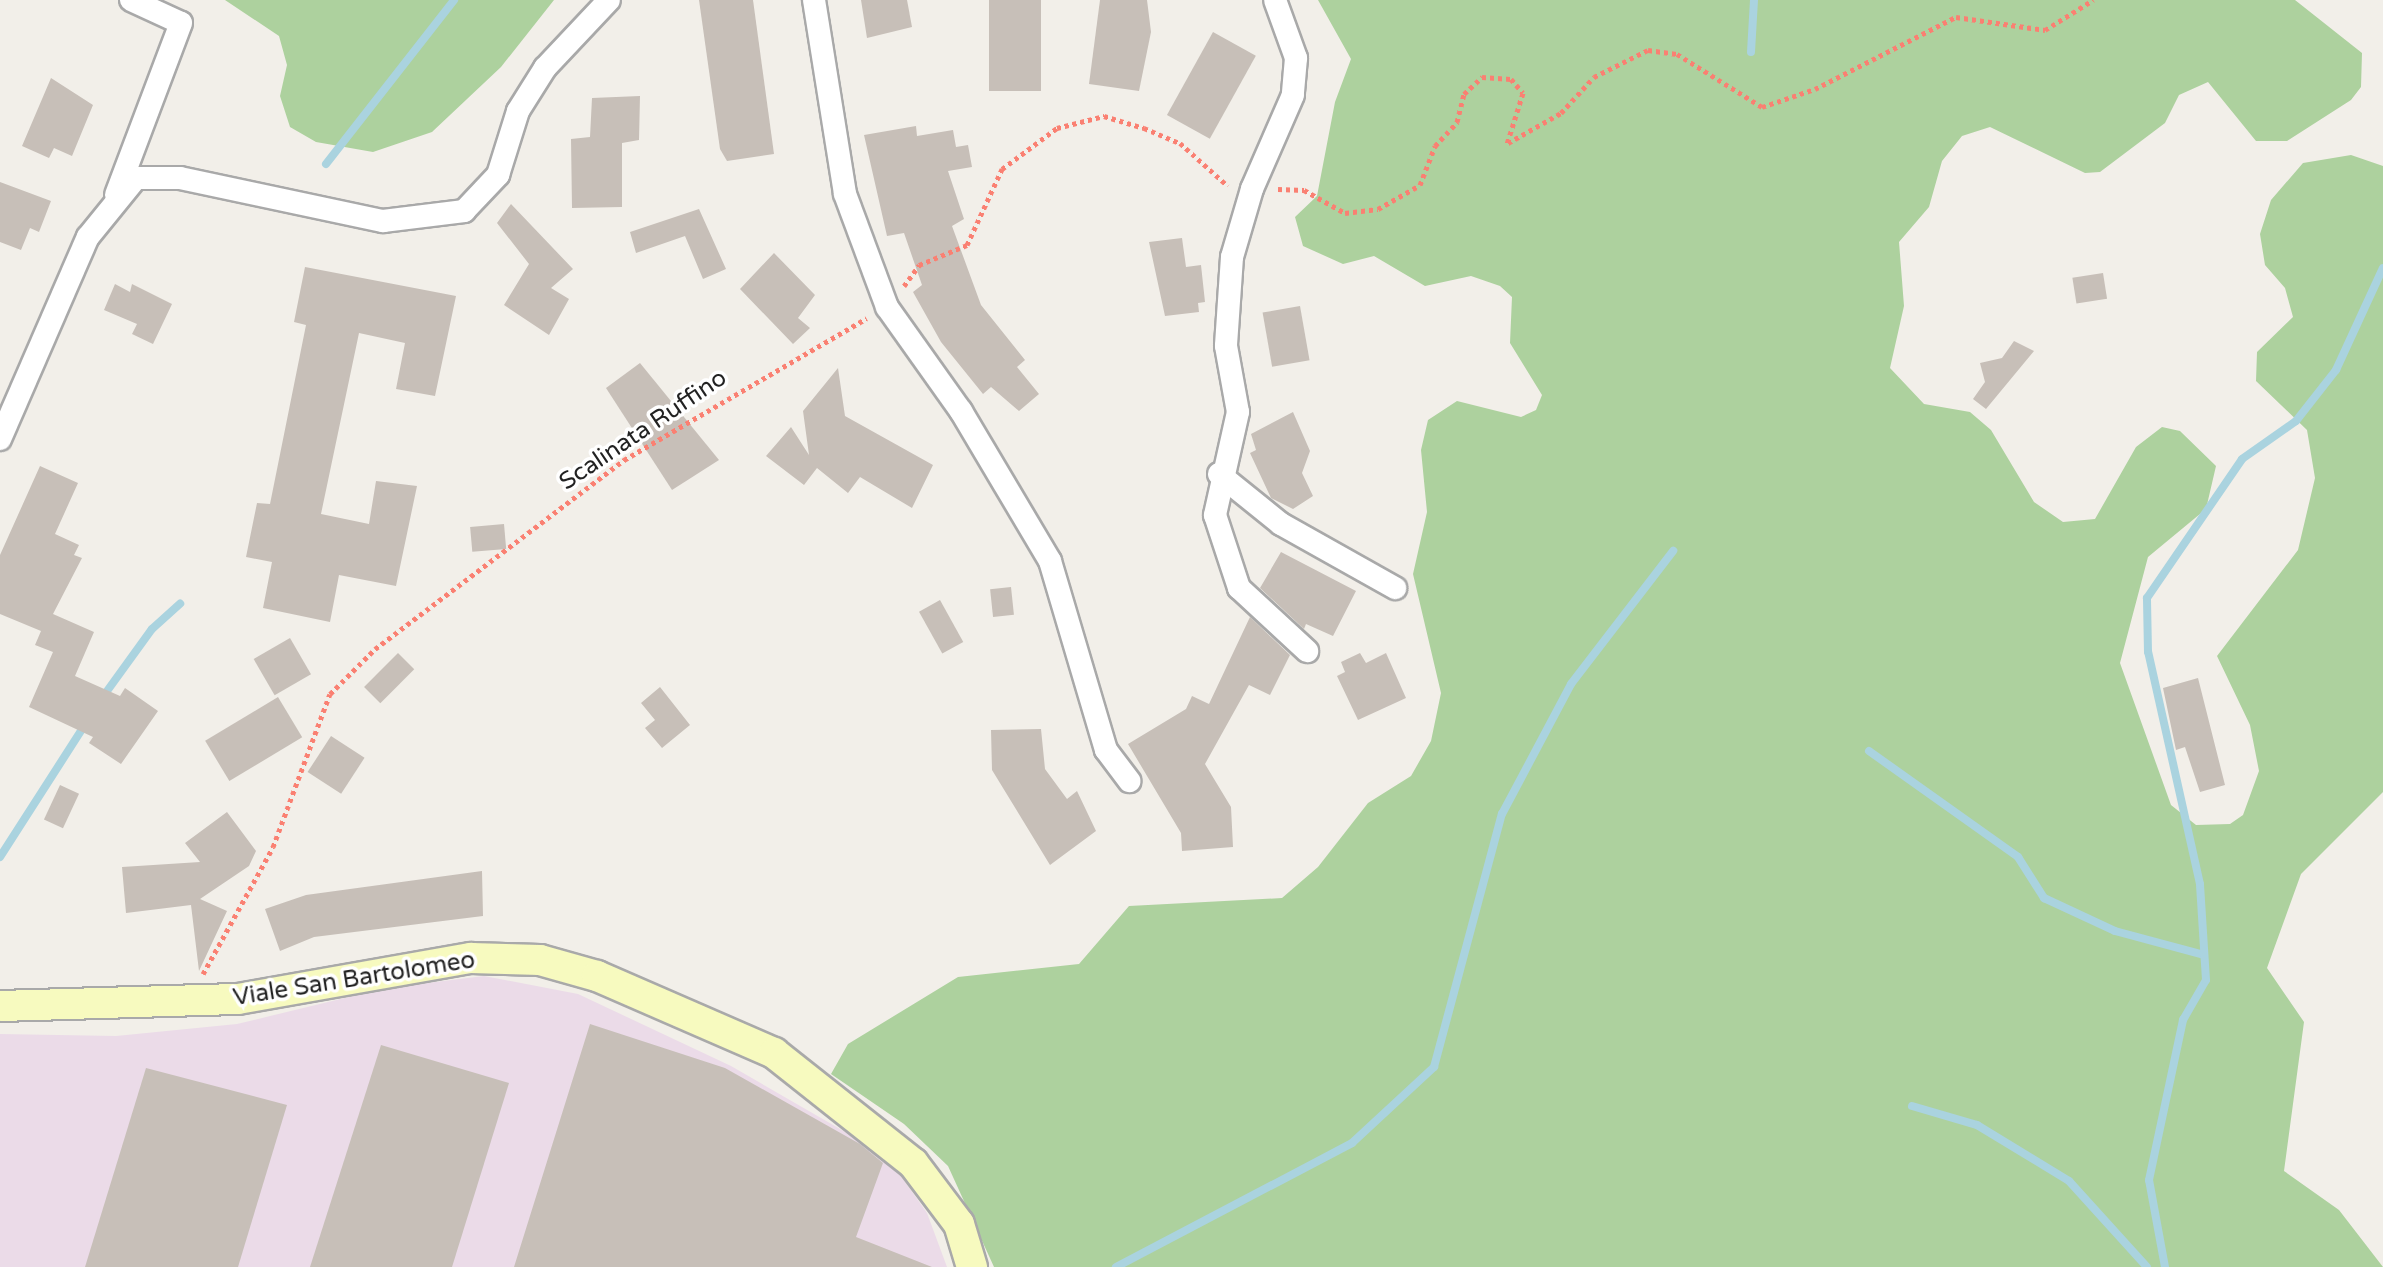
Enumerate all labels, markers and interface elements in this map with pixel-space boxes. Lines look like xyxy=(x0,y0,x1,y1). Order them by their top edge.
street label: Scalinata Ruffino xyxy=(554,363,732,497)
street label: Viale San Bartolomeo xyxy=(231,946,477,1012)

